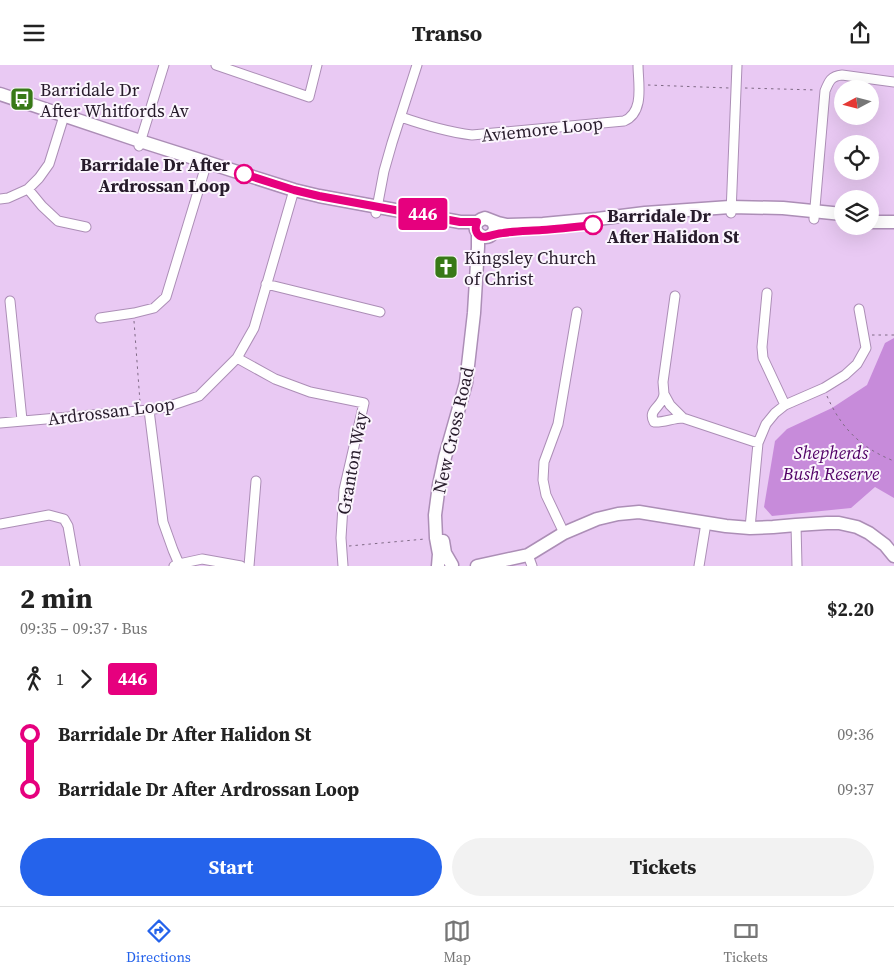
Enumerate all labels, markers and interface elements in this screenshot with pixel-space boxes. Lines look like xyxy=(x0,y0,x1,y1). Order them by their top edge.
text: Transo xyxy=(412,18,482,48)
icon: menu xyxy=(20,19,48,47)
icon: share xyxy=(846,19,874,47)
place label: Barridale Dr After Whitfords Av xyxy=(40,77,189,123)
north arrow xyxy=(834,80,879,125)
map controls xyxy=(834,80,879,235)
bus stop icon: Barridale Dr After Whitfords Av xyxy=(9,86,35,112)
street label: Aviemore Loop xyxy=(480,110,604,148)
button: locate xyxy=(834,135,879,180)
place label: Barridale Dr After Ardrossan Loop xyxy=(80,152,231,198)
marker: Barridale Dr After Ardrossan Loop xyxy=(234,164,254,184)
button: layers xyxy=(834,190,879,235)
line badge: 446 xyxy=(394,198,452,230)
text: 446 xyxy=(408,201,438,226)
place label: Barridale Dr After Halidon St xyxy=(607,203,740,249)
marker: Barridale Dr After Halidon St xyxy=(583,215,603,235)
place label: Kingsley Church of Christ xyxy=(464,245,597,291)
church icon: Kingsley Church of Christ xyxy=(433,254,459,280)
street label: New Cross Road xyxy=(426,364,480,496)
street label: Ardrossan Loop xyxy=(46,391,176,431)
street label: Granton Way xyxy=(331,409,373,516)
park label: Shepherds Bush Reserve xyxy=(782,440,880,486)
text: 2 min xyxy=(20,579,93,617)
text: $2.20 xyxy=(827,596,874,622)
text: 09:35 – 09:37 · Bus xyxy=(20,617,148,639)
icon: walk xyxy=(20,665,48,693)
icon: forward xyxy=(72,665,100,693)
text: 446 xyxy=(118,666,147,691)
text: 1 xyxy=(56,668,64,690)
text: Barridale Dr After Halidon St xyxy=(58,721,311,747)
text: 09:36 xyxy=(837,723,874,745)
text: Barridale Dr After Ardrossan Loop xyxy=(58,776,359,802)
text: 09:37 xyxy=(837,778,874,800)
button: Start xyxy=(20,838,442,896)
button: Tickets xyxy=(452,838,874,896)
tab: Directions xyxy=(126,917,191,967)
tab: Map xyxy=(443,917,471,967)
tab: Tickets xyxy=(723,917,768,967)

